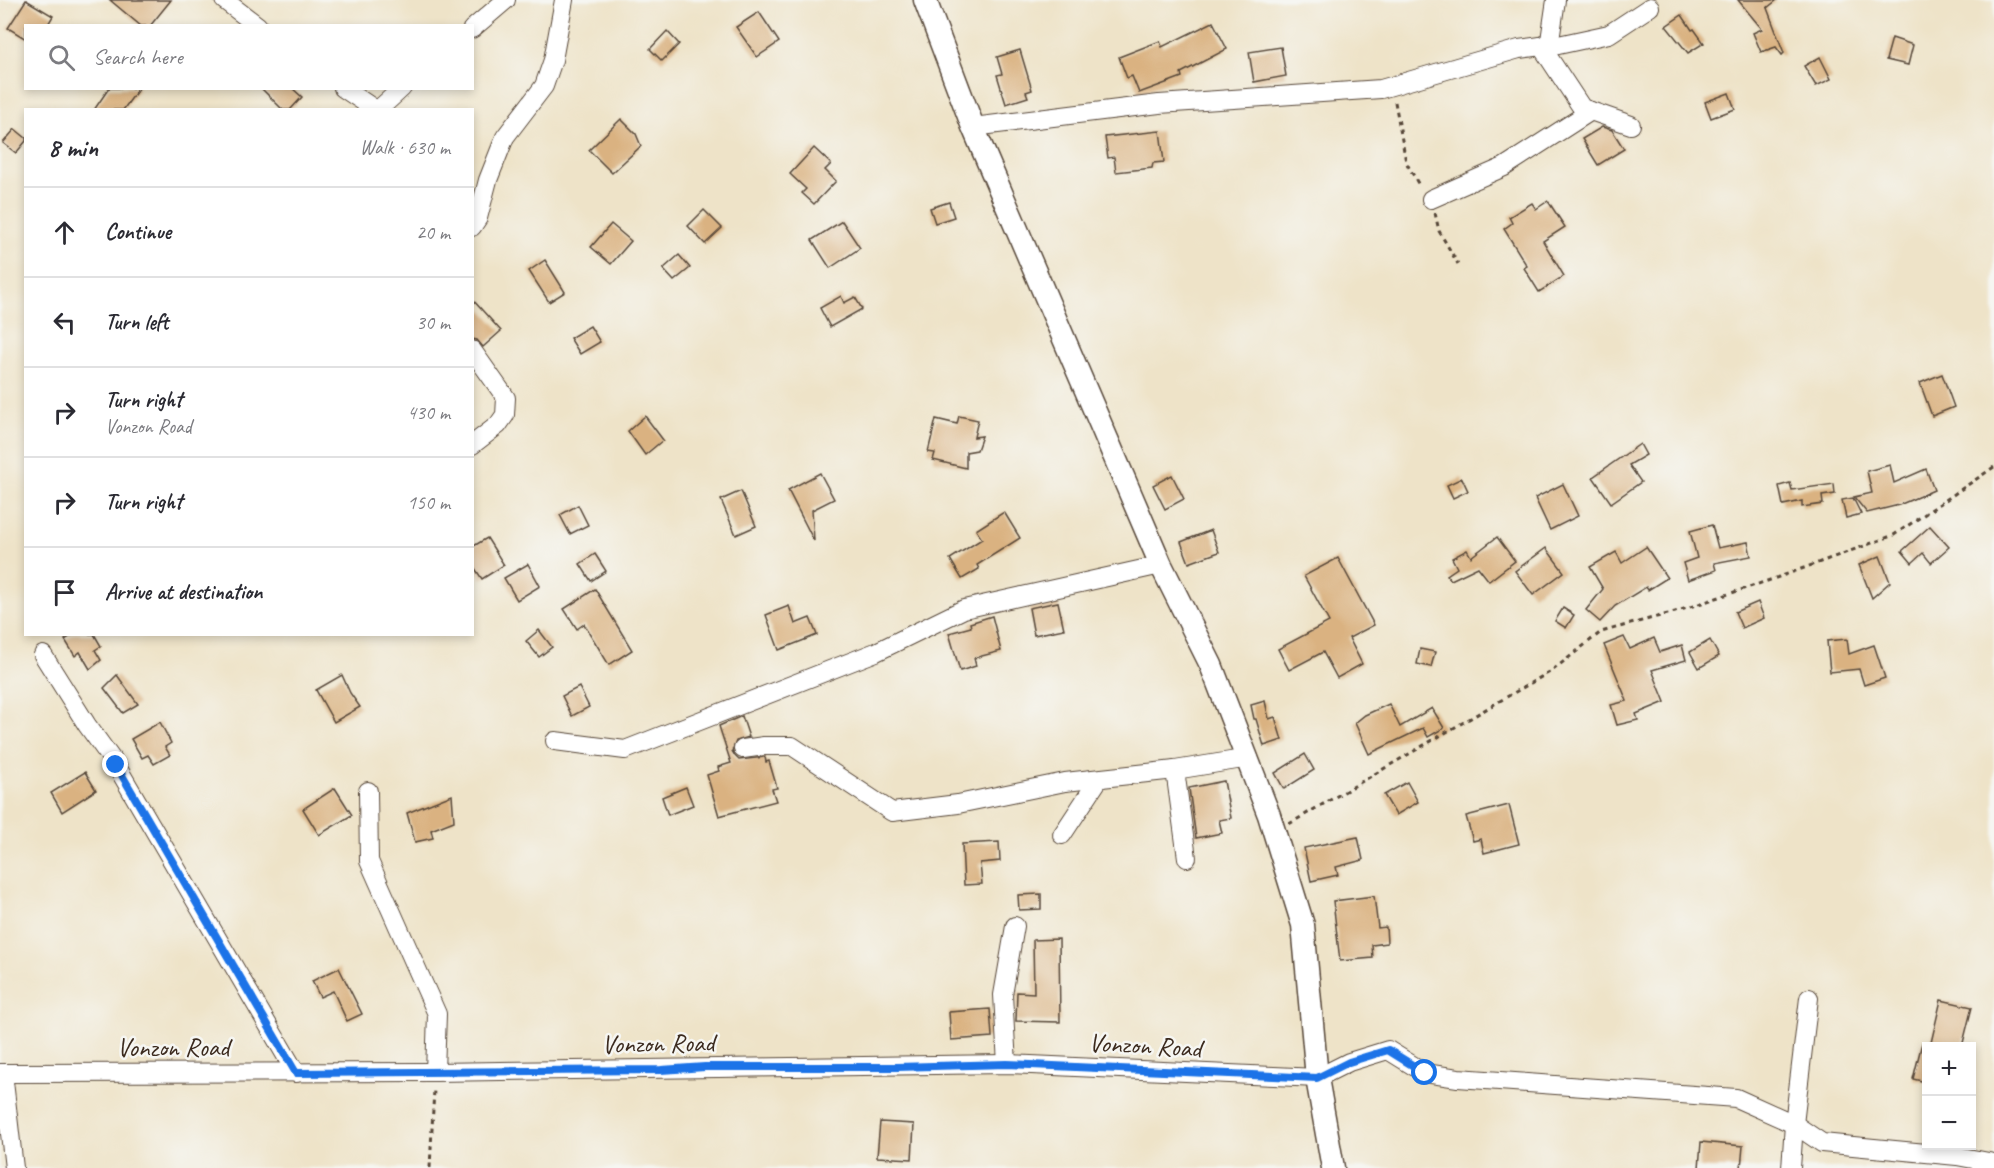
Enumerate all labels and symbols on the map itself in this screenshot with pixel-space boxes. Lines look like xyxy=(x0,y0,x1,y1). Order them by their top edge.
route end xyxy=(102,751,128,777)
street label: Vonzon Road xyxy=(601,1026,718,1061)
street label: Vonzon Road xyxy=(1088,1026,1206,1065)
street label: Vonzon Road xyxy=(117,1031,233,1064)
route start xyxy=(1411,1059,1437,1085)

